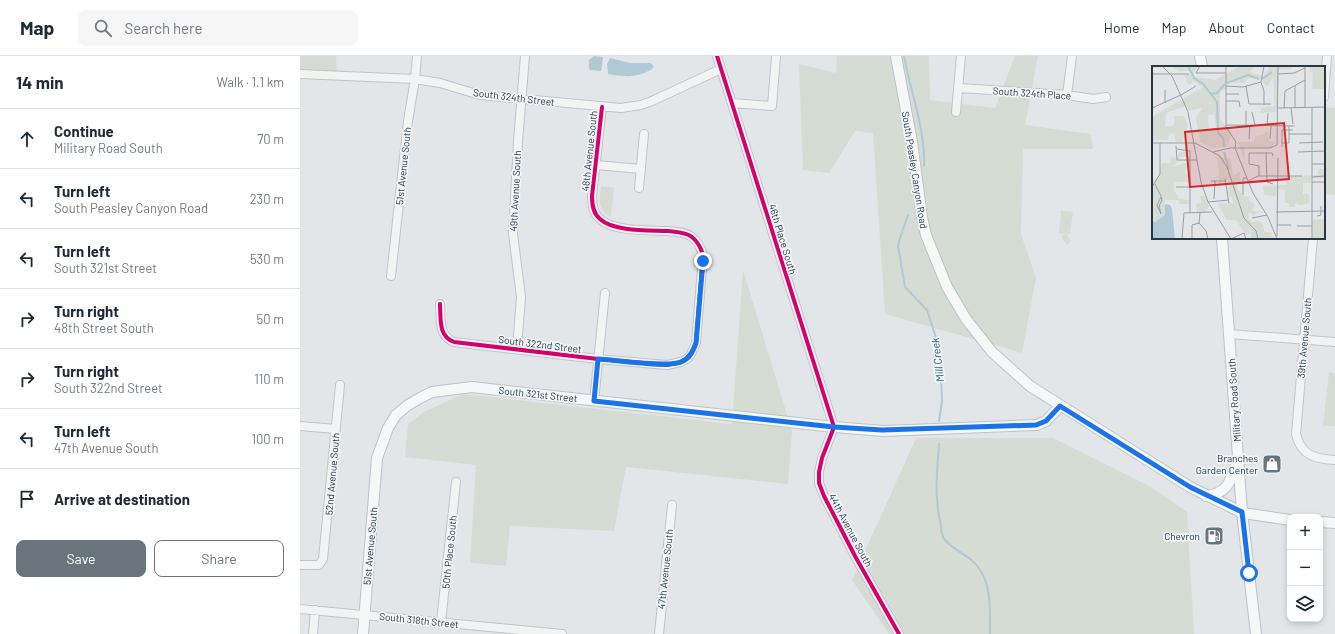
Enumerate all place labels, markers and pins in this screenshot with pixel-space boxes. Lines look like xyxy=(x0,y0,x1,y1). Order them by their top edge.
place label: Branches Garden Center xyxy=(1196,452,1258,476)
shop icon: Branches Garden Center xyxy=(1261,453,1283,475)
fuel station icon: Chevron xyxy=(1203,525,1225,547)
place label: Chevron xyxy=(1164,530,1200,542)

